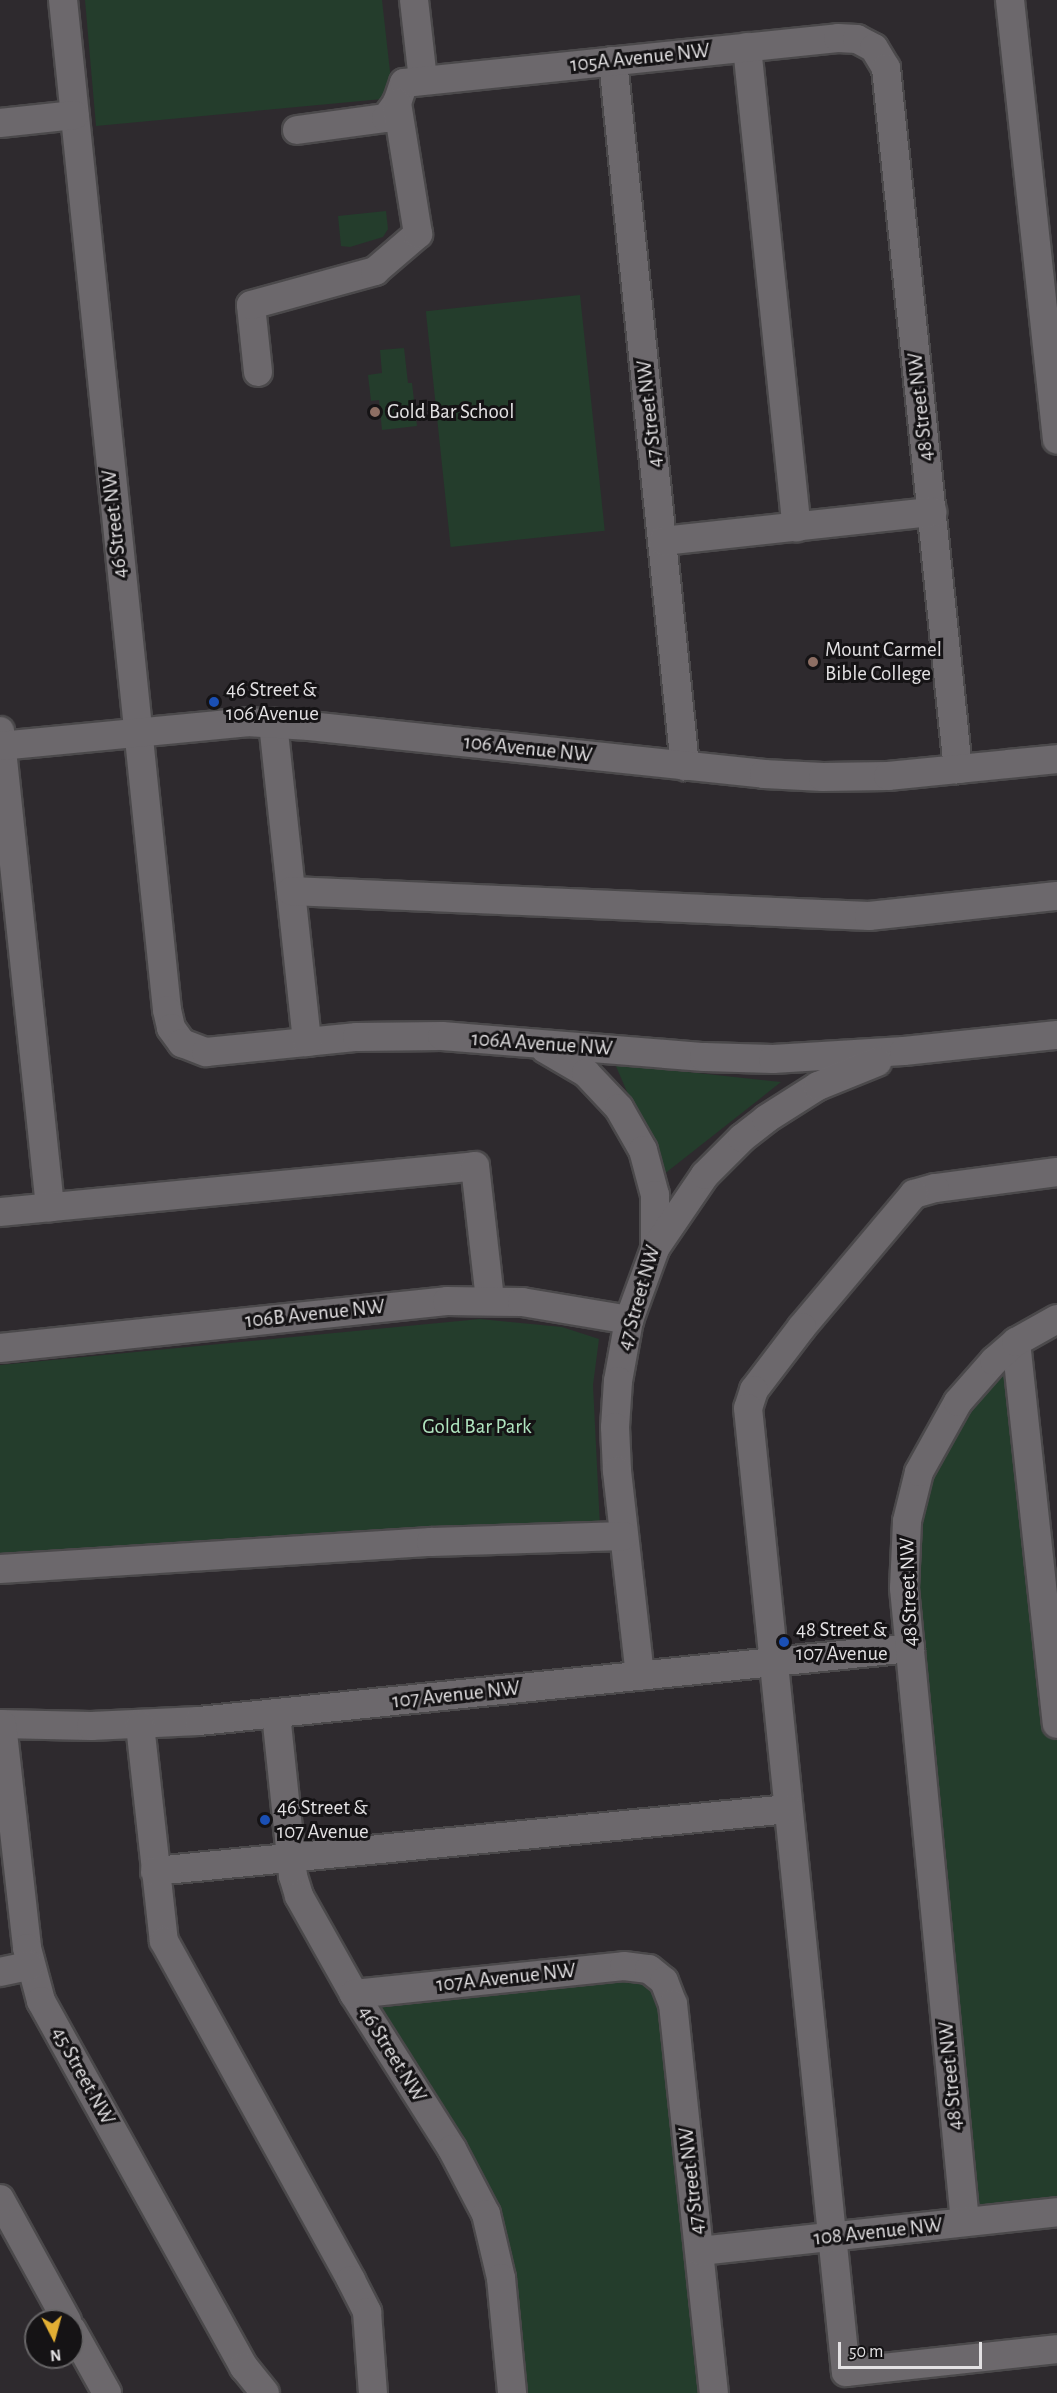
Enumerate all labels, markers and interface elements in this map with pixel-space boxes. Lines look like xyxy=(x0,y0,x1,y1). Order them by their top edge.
street label: 105A Avenue NW xyxy=(569,38,711,78)
street label: 48 Street NW xyxy=(903,351,939,463)
street label: 47 Street NW xyxy=(632,359,668,469)
place label: Gold Bar School xyxy=(387,399,514,425)
marker: Gold Bar School xyxy=(368,405,382,419)
street label: 46 Street NW xyxy=(97,468,133,580)
place label: Mount Carmel Bible College xyxy=(825,637,942,687)
marker: Mount Carmel Bible College xyxy=(806,655,820,669)
place label: 46 Street & 106 Avenue xyxy=(226,677,319,727)
marker: 46 Street & 106 Avenue xyxy=(207,695,221,709)
street label: 106 Avenue NW xyxy=(463,730,593,768)
street label: 106A Avenue NW xyxy=(471,1027,613,1061)
street label: 47 Street NW xyxy=(612,1243,666,1353)
street label: 106B Avenue NW xyxy=(244,1294,386,1334)
park label: Gold Bar Park xyxy=(422,1414,532,1440)
street label: 48 Street NW xyxy=(895,1537,923,1647)
place label: 48 Street & 107 Avenue xyxy=(796,1617,888,1667)
marker: 48 Street & 107 Avenue xyxy=(777,1635,791,1649)
street label: 107 Avenue NW xyxy=(391,1676,521,1714)
place label: 46 Street & 107 Avenue xyxy=(277,1795,369,1845)
marker: 46 Street & 107 Avenue xyxy=(258,1813,272,1827)
street label: 107A Avenue NW xyxy=(435,1958,577,1998)
street label: 46 Street NW xyxy=(352,2001,432,2107)
street label: 48 Street NW xyxy=(934,2021,968,2131)
street label: 45 Street NW xyxy=(46,2023,120,2129)
street label: 47 Street NW xyxy=(674,2126,710,2236)
street label: 108 Avenue NW xyxy=(812,2213,944,2251)
north arrow xyxy=(24,2309,84,2369)
scale bar xyxy=(841,2330,985,2368)
text: 50 m xyxy=(849,2343,883,2361)
text: N xyxy=(49,2346,62,2363)

